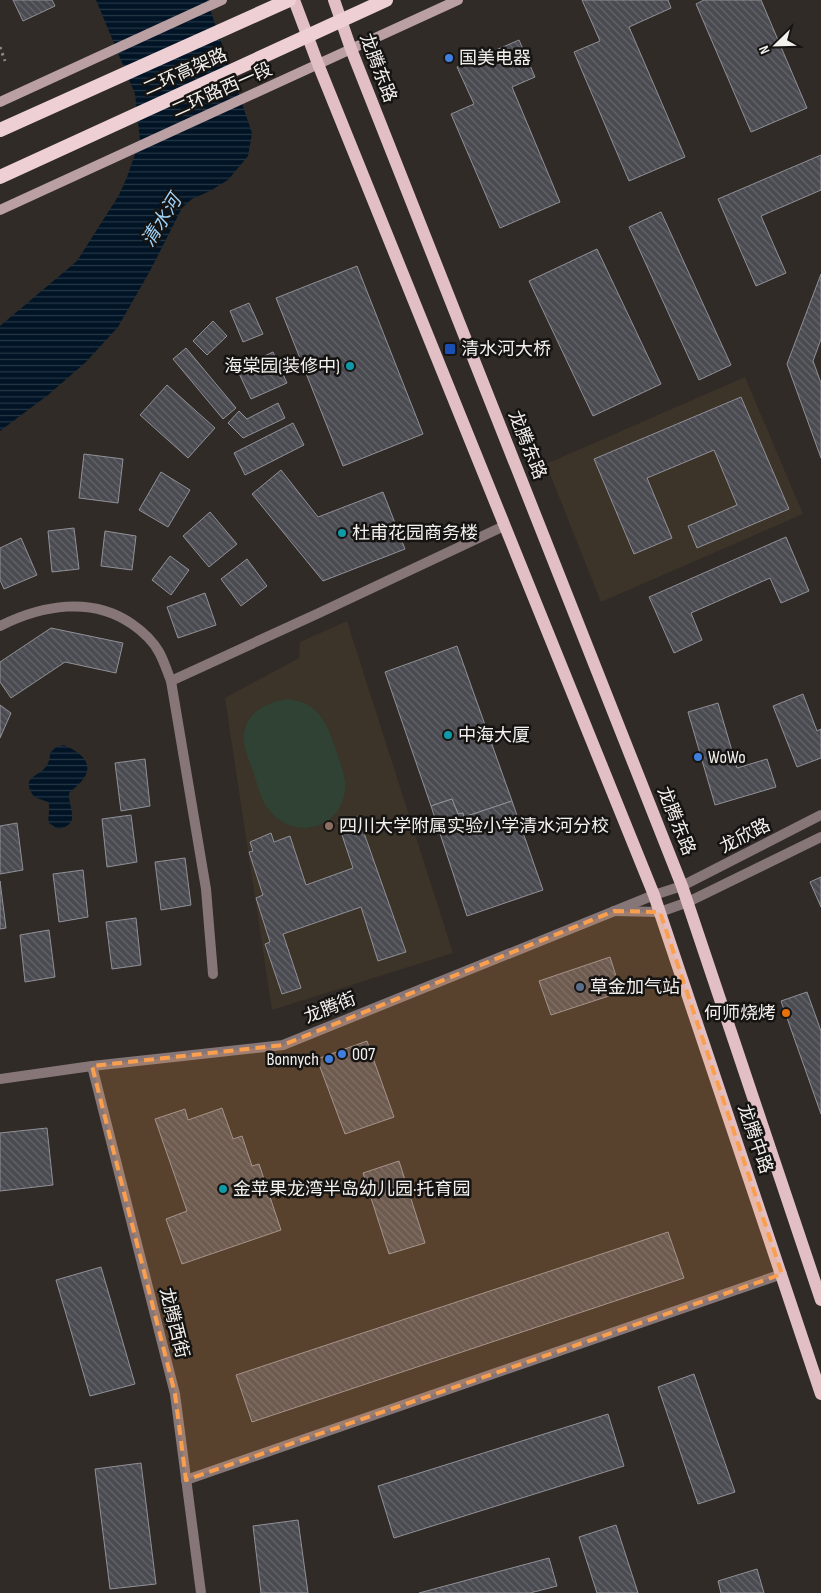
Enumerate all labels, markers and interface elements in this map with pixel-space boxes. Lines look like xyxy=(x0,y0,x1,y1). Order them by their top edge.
north arrow xyxy=(751,20,801,70)
street label: 龙腾东路 xyxy=(355,31,401,105)
text: N xyxy=(755,43,774,57)
street label: 二环高架路 xyxy=(140,44,230,100)
place label: 国美电器 xyxy=(459,48,531,69)
marker: 国美电器 xyxy=(443,52,455,64)
street label: 二环路西一段 xyxy=(168,58,276,122)
water label: 清水河 xyxy=(137,187,189,251)
place label: 清水河大桥 xyxy=(461,339,551,360)
marker: 清水河大桥 xyxy=(443,342,457,356)
place label: 海棠园(装修中) xyxy=(224,356,340,377)
marker: 海棠园(装修中) xyxy=(344,360,356,372)
street label: 龙腾东路 xyxy=(504,408,550,482)
place label: 杜甫花园商务楼 xyxy=(352,523,478,544)
marker: 杜甫花园商务楼 xyxy=(336,527,348,539)
place label: 中海大厦 xyxy=(458,725,530,746)
marker: 中海大厦 xyxy=(442,729,454,741)
place label: WoWo xyxy=(708,747,746,768)
marker: WoWo xyxy=(692,751,704,763)
street label: 龙腾东路 xyxy=(653,784,699,858)
street label: 龙欣路 xyxy=(716,814,774,858)
place label: 四川大学附属实验小学清水河分校 xyxy=(339,816,609,837)
marker: 四川大学附属实验小学清水河分校 xyxy=(323,820,335,832)
place label: 草金加气站 xyxy=(590,977,680,998)
marker: 草金加气站 xyxy=(574,981,586,993)
street label: 龙腾街 xyxy=(301,988,359,1028)
place label: 何师烧烤 xyxy=(704,1003,776,1024)
marker: 何师烧烤 xyxy=(780,1007,792,1019)
place label: 007 xyxy=(352,1044,376,1065)
marker: 007 xyxy=(336,1048,348,1060)
place label: Bonnych xyxy=(266,1049,319,1070)
marker: Bonnych xyxy=(323,1053,335,1065)
street label: 龙腾中路 xyxy=(733,1102,777,1176)
place label: 金苹果龙湾半岛幼儿园·托育园 xyxy=(233,1179,471,1200)
marker: 金苹果龙湾半岛幼儿园·托育园 xyxy=(217,1183,229,1195)
street label: 龙腾西街 xyxy=(155,1286,193,1360)

